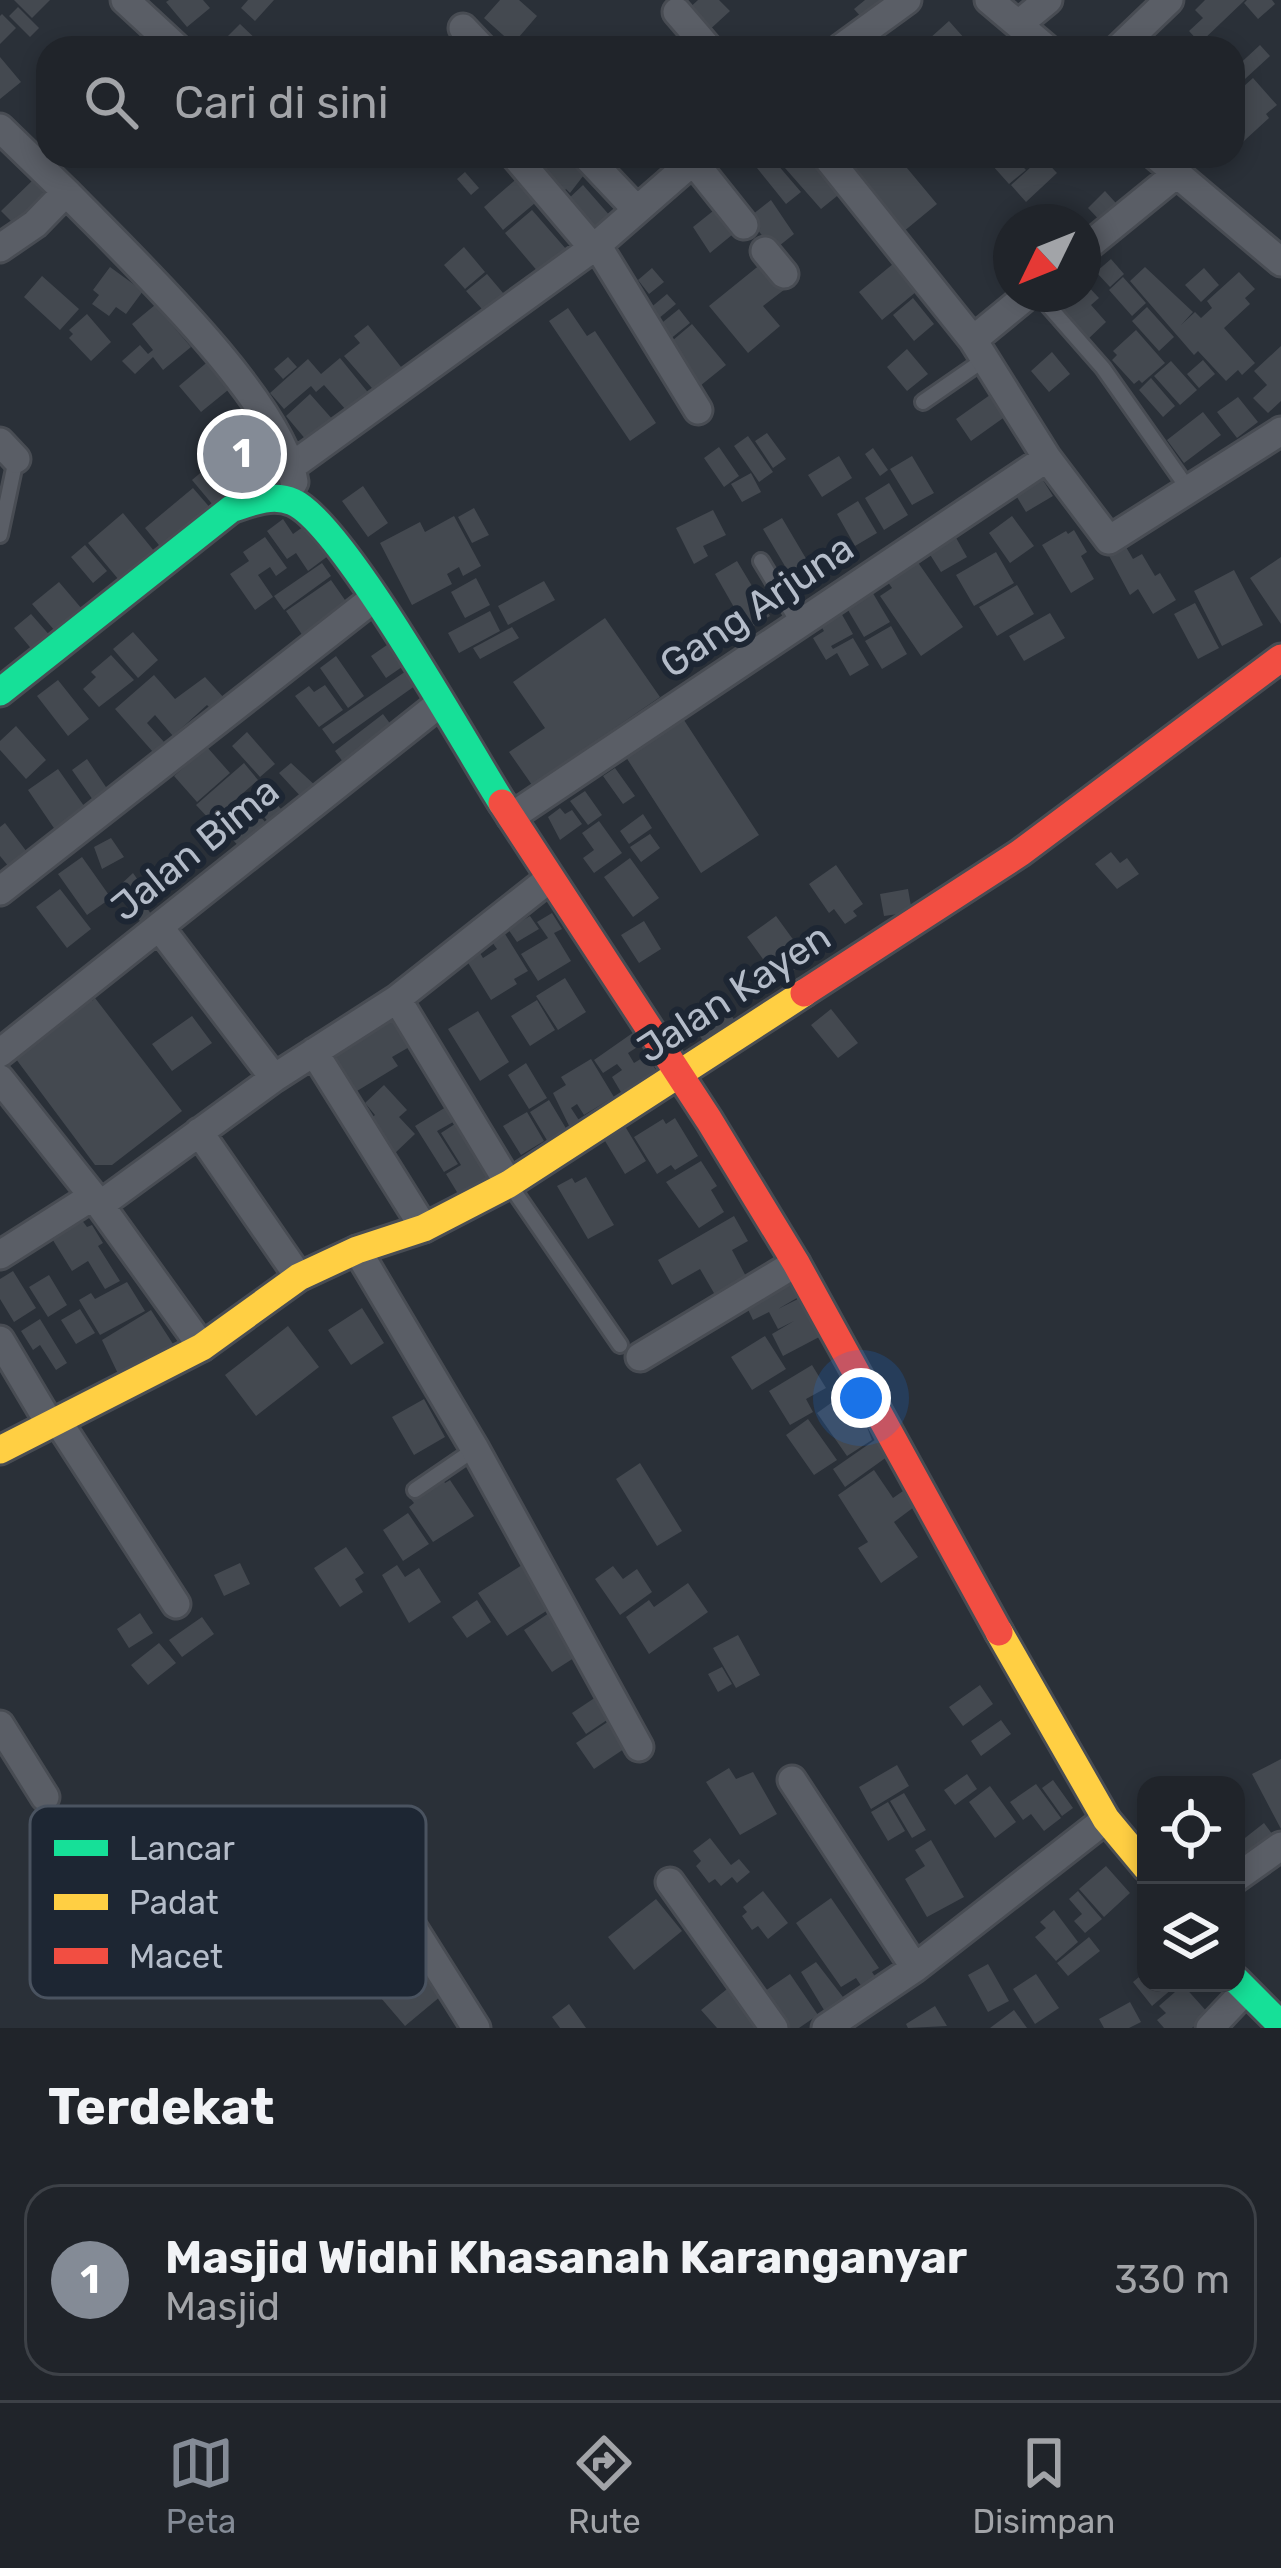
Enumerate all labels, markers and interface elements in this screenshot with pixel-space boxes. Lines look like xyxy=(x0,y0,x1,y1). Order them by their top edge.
search box xyxy=(36,36,1245,168)
icon: search xyxy=(78,69,144,135)
text: Cari di sini xyxy=(174,76,389,129)
north arrow xyxy=(993,204,1101,312)
pin: 1 xyxy=(203,409,281,499)
street label: Gang Arjuna xyxy=(652,525,862,687)
street label: Jalan Bima xyxy=(102,768,288,930)
street label: Jalan Kayen xyxy=(629,914,839,1072)
your location xyxy=(831,1368,891,1428)
map controls xyxy=(1137,1776,1245,1992)
button: locate xyxy=(1137,1776,1245,1884)
legend xyxy=(30,1806,426,1998)
text: Lancar xyxy=(129,1829,235,1868)
text: Padat xyxy=(129,1883,219,1922)
button: layers xyxy=(1137,1884,1245,1992)
text: Macet xyxy=(129,1937,223,1976)
text: Terdekat xyxy=(48,2076,274,2137)
text: Masjid Widhi Khasanah Karanganyar xyxy=(165,2231,967,2284)
text: 1 xyxy=(80,2257,100,2303)
text: 330 m xyxy=(1114,2257,1230,2303)
text: Masjid xyxy=(165,2284,280,2330)
tab: Peta xyxy=(166,2430,236,2541)
tab: Rute xyxy=(568,2430,641,2541)
tab: Disimpan xyxy=(972,2430,1115,2541)

